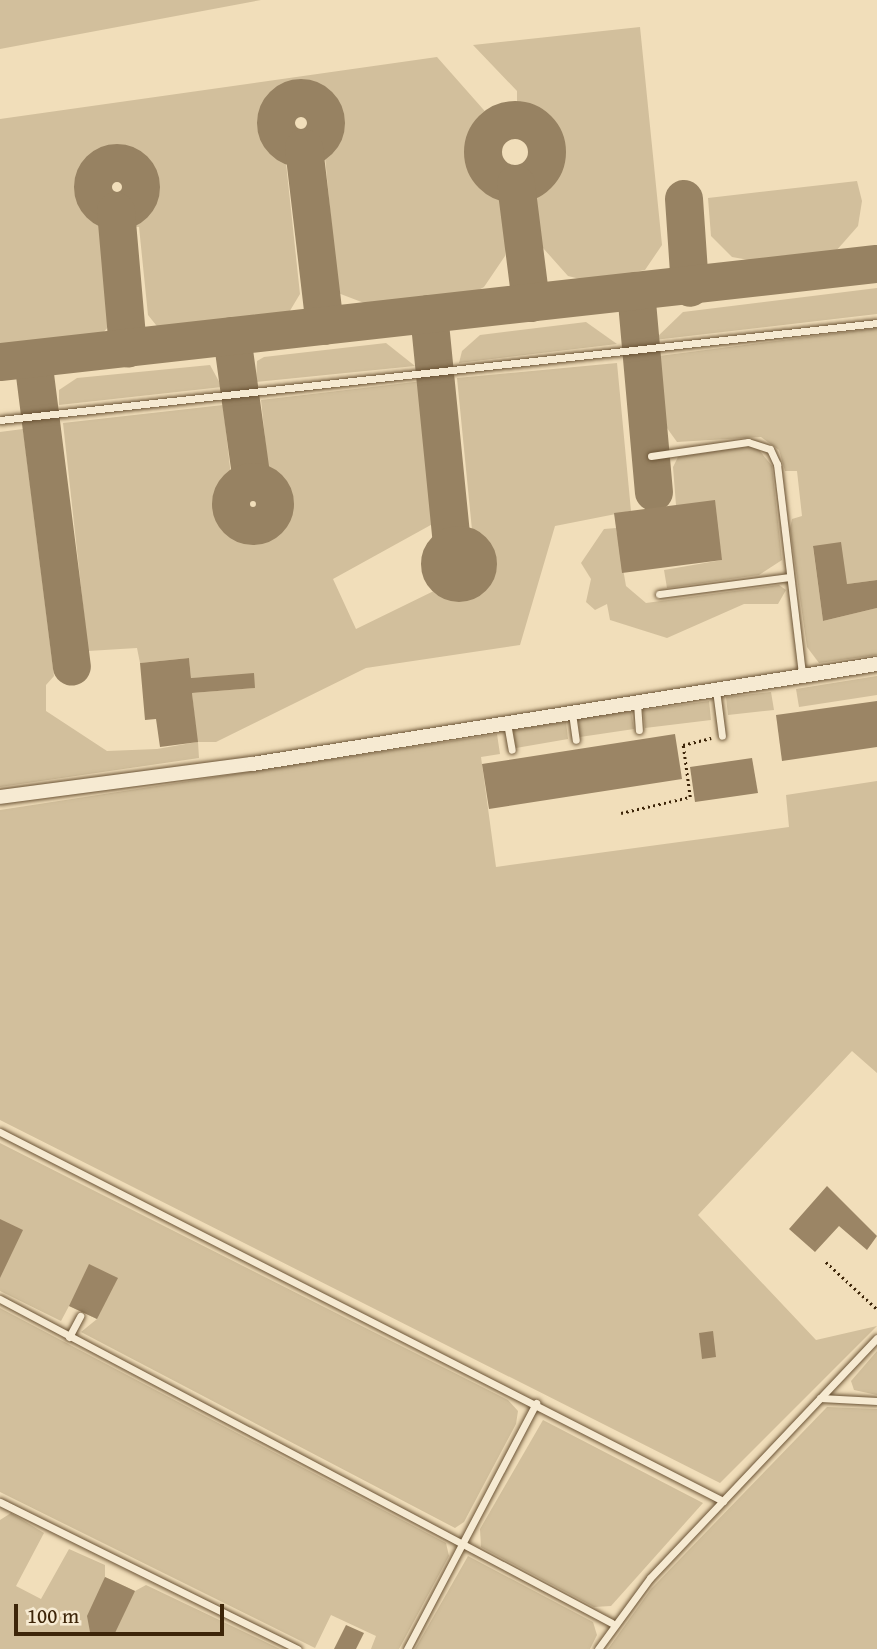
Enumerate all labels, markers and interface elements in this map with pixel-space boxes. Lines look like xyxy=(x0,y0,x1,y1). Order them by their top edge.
scale bar xyxy=(18,1590,228,1634)
text: 100 m xyxy=(27,1600,79,1631)

